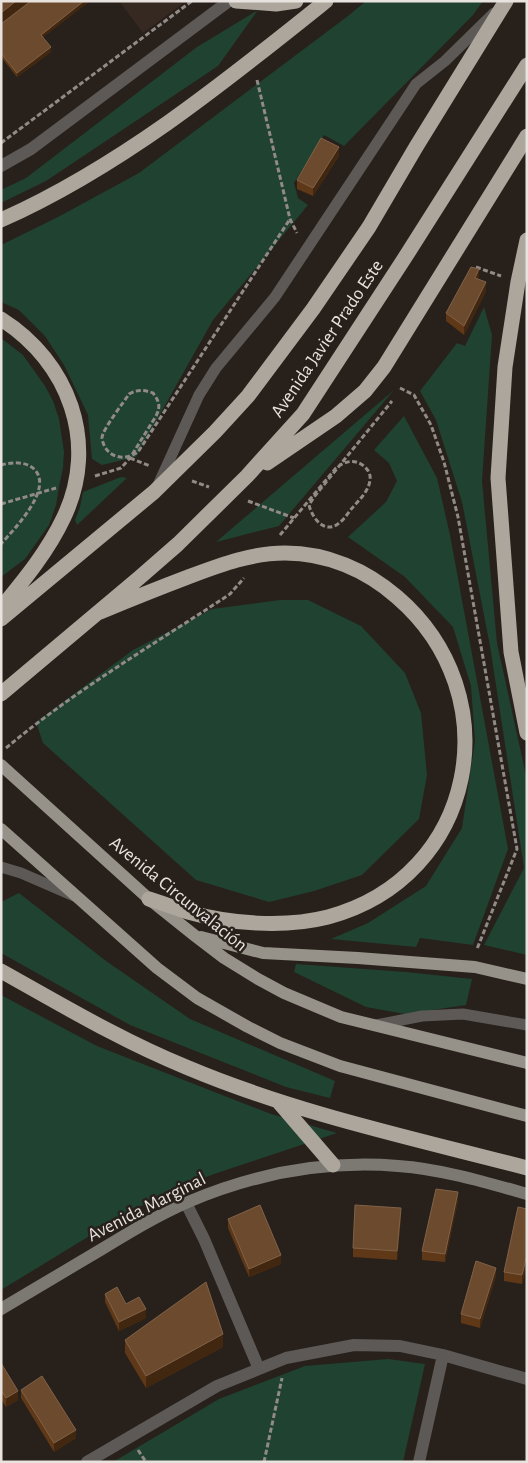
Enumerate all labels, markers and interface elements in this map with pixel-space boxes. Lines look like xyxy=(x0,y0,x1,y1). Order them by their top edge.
street label: Avenida Javier Prado Este xyxy=(268,257,387,421)
street label: Avenida Circunvalación xyxy=(106,833,250,955)
street label: Avenida Marginal xyxy=(84,1169,209,1245)

